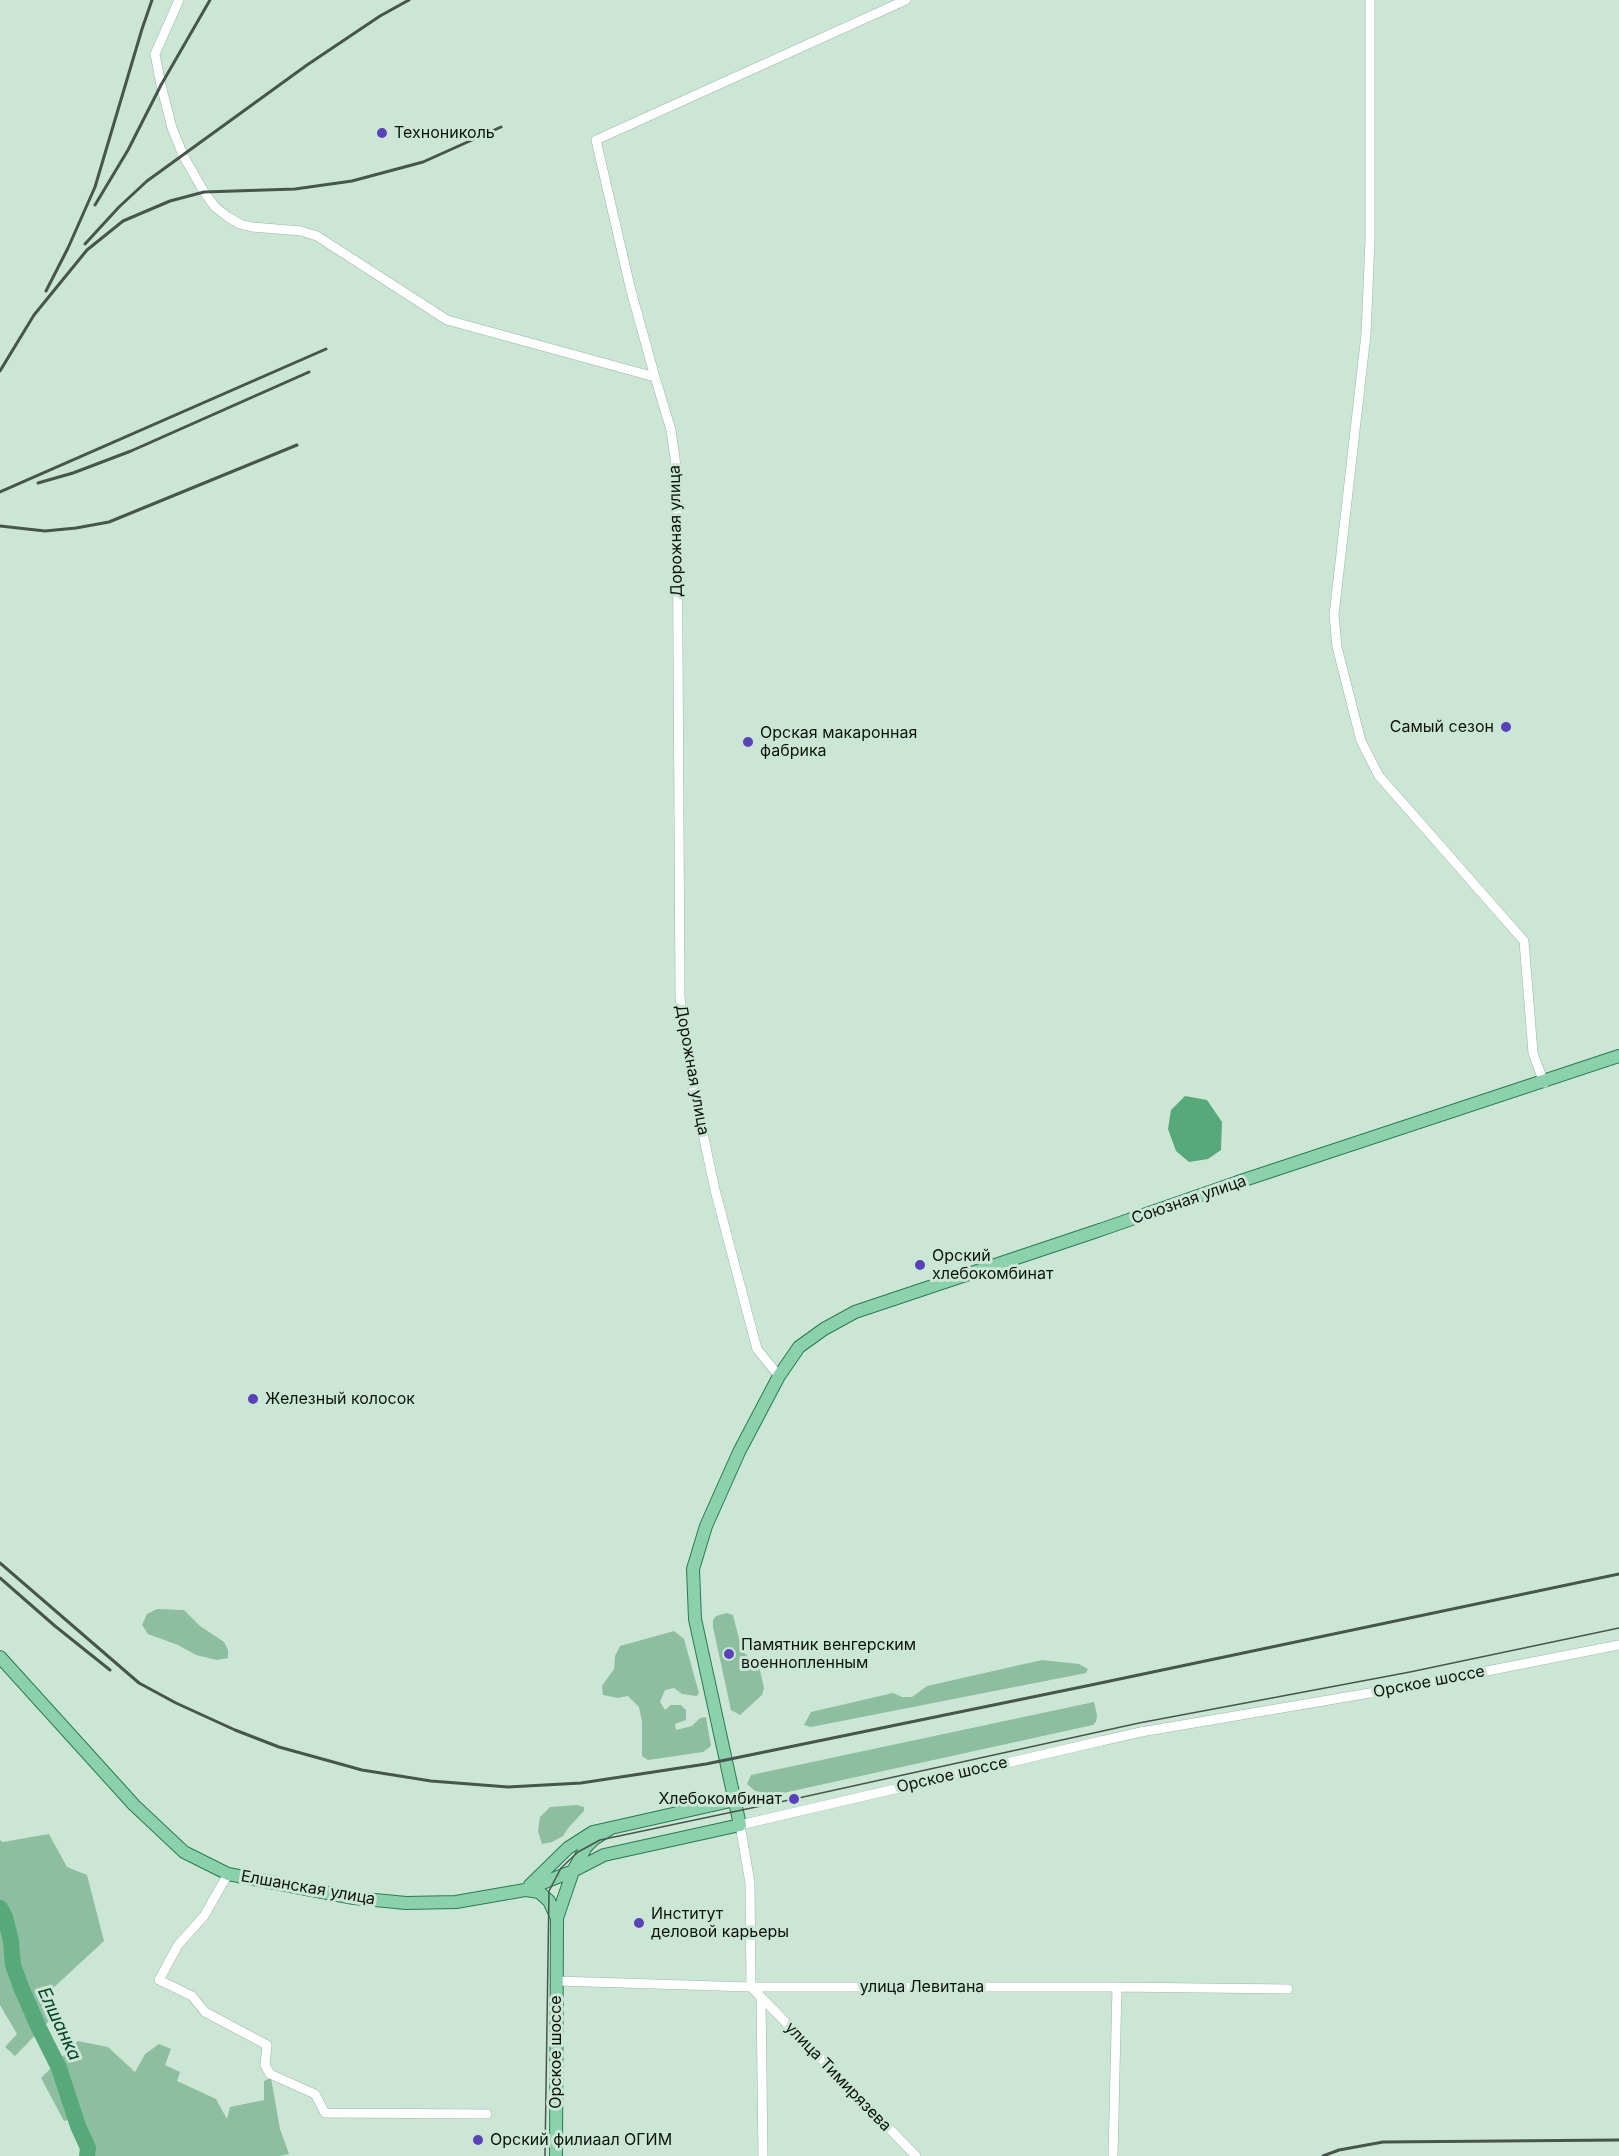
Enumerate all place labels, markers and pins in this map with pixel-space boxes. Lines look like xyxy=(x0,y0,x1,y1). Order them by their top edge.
place label: Технониколь xyxy=(394,123,495,143)
marker: Технониколь xyxy=(375,126,389,140)
place label: Самый сезон xyxy=(1390,717,1494,737)
marker: Самый сезон xyxy=(1499,720,1513,734)
place label: Орская макаронная фабрика xyxy=(760,723,917,761)
marker: Орская макаронная фабрика xyxy=(741,735,755,749)
place label: Орский хлебокомбинат xyxy=(932,1246,1053,1284)
marker: Орский хлебокомбинат xyxy=(913,1258,927,1272)
place label: Железный колосок xyxy=(265,1389,415,1409)
marker: Железный колосок xyxy=(246,1392,260,1406)
place label: Памятник венгерским военнопленным xyxy=(741,1635,916,1673)
marker: Памятник венгерским военнопленным xyxy=(722,1647,736,1661)
place label: Хлебокомбинат xyxy=(658,1789,782,1809)
marker: Хлебокомбинат xyxy=(787,1792,801,1806)
place label: Институт деловой карьеры xyxy=(651,1904,789,1942)
marker: Институт деловой карьеры xyxy=(632,1916,646,1930)
place label: Орский филиаал ОГИМ xyxy=(490,2130,672,2150)
marker: Орский филиаал ОГИМ xyxy=(471,2133,485,2147)

